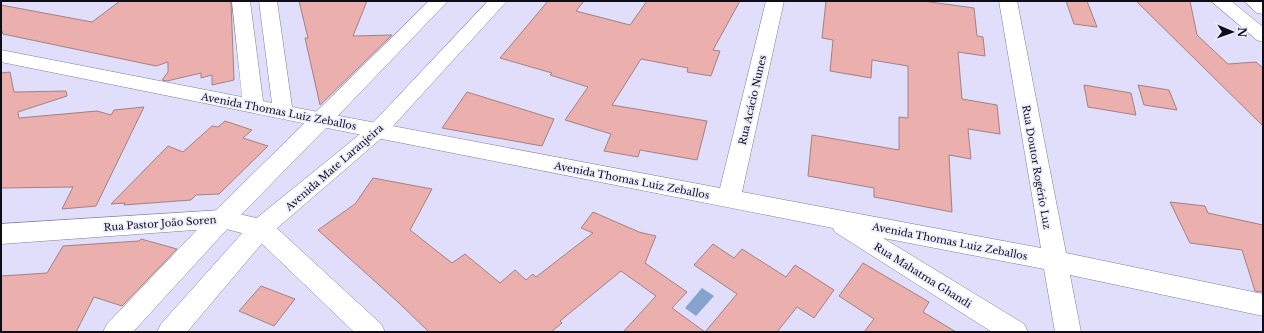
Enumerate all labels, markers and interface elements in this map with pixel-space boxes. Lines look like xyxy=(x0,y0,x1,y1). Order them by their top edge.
north arrow xyxy=(1212,12,1252,52)
text: N xyxy=(1235,27,1249,38)
street label: Rua Acácio Nunes xyxy=(736,54,769,146)
street label: Avenida Thomas Luiz Zeballos xyxy=(199,90,358,133)
street label: Rua Doutor Rogério Luz xyxy=(1019,104,1054,231)
street label: Avenida Mate Laranjeira xyxy=(282,121,386,214)
street label: Avenida Thomas Luiz Zeballos xyxy=(552,159,711,202)
street label: Rua Pastor João Soren xyxy=(103,213,217,234)
street label: Avenida Thomas Luiz Zeballos xyxy=(870,220,1029,263)
street label: Rua Mahatma Ghandi xyxy=(871,240,974,311)

